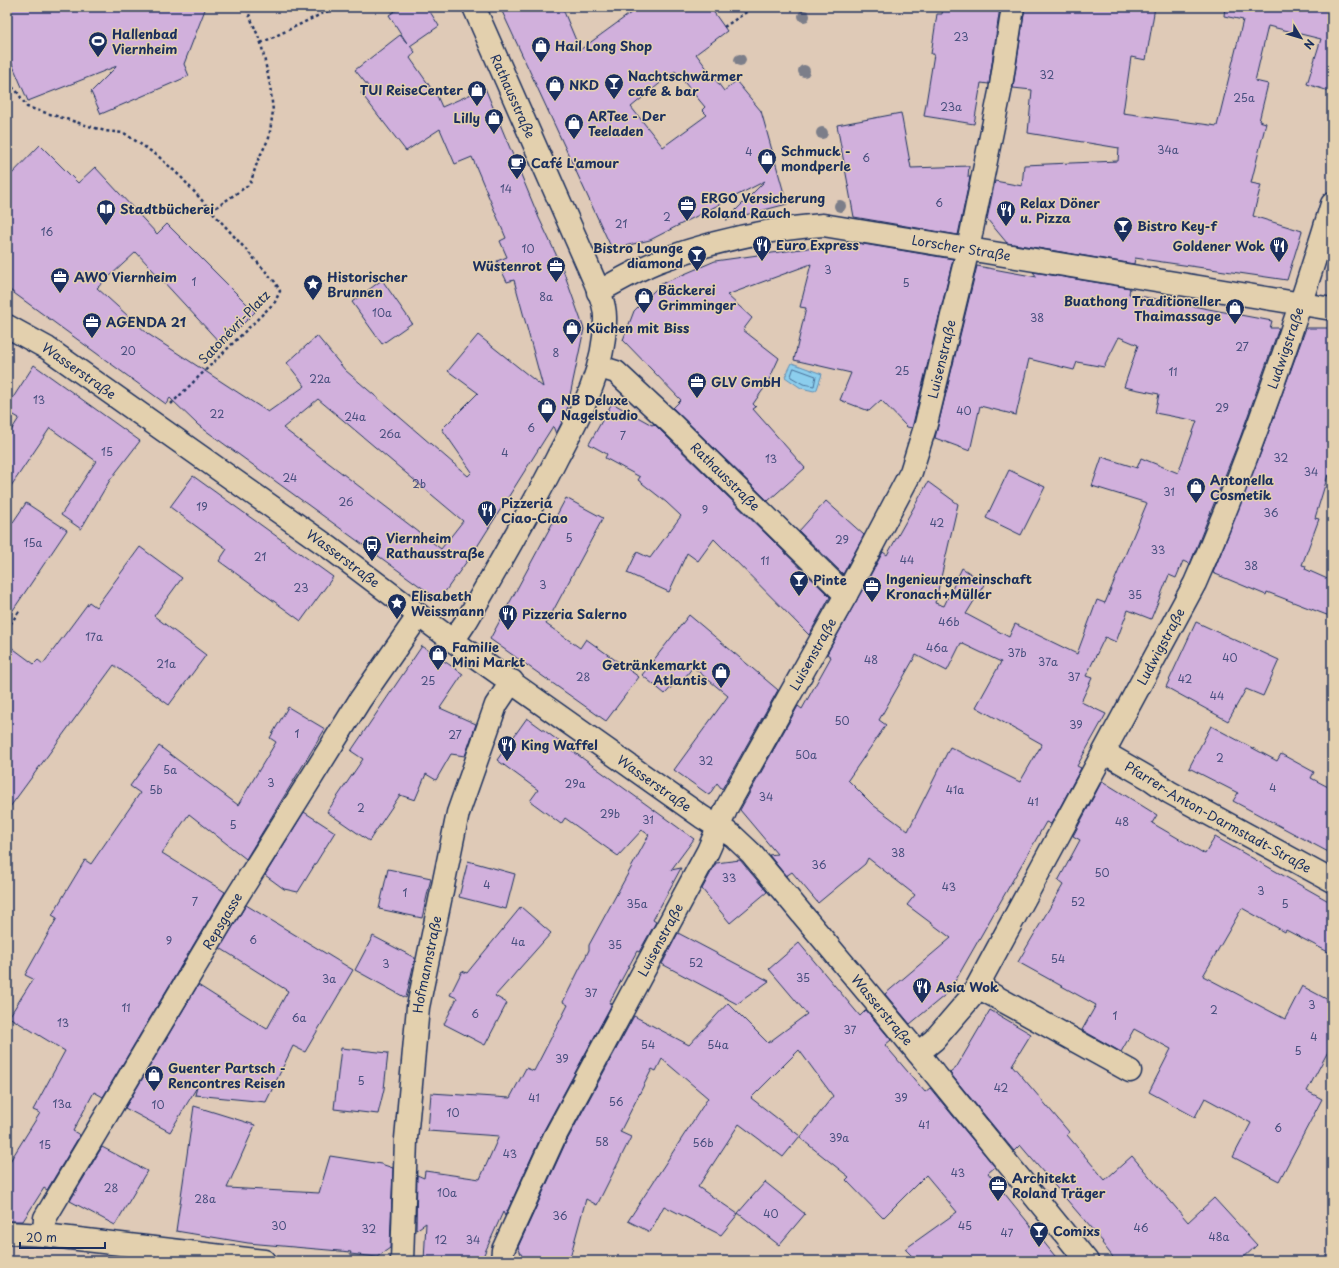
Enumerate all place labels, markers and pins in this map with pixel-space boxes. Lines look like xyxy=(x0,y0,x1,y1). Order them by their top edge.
place label: Hallenbad Viernheim xyxy=(112,24,178,58)
sports icon: Hallenbad Viernheim xyxy=(87,30,109,58)
shop icon: Hail Long Shop xyxy=(530,35,552,63)
place label: Hail Long Shop xyxy=(555,36,652,55)
place label: Nachtschwärmer cafe & bar xyxy=(628,66,743,100)
bar icon: Nachtschwärmer cafe & bar xyxy=(603,72,625,100)
shop icon: NKD xyxy=(544,74,566,102)
place label: NKD xyxy=(569,75,599,94)
shop icon: TUI ReiseCenter xyxy=(466,79,488,107)
place label: TUI ReiseCenter xyxy=(360,80,463,99)
place label: ARTee - Der Teeladen xyxy=(588,106,666,140)
shop icon: Lilly xyxy=(483,107,505,135)
place label: Lilly xyxy=(454,108,480,127)
shop icon: ARTee - Der Teeladen xyxy=(563,112,585,140)
place label: Schmuck - mondperle xyxy=(781,141,851,175)
shop icon: Schmuck - mondperle xyxy=(756,147,778,175)
cafe icon: Café L'amour xyxy=(506,152,528,180)
place label: Café L'amour xyxy=(531,153,619,172)
place label: ERGO Versicherung Roland Rauch xyxy=(701,188,825,222)
place label: Relax Döner u. Pizza xyxy=(1020,193,1100,227)
office icon: ERGO Versicherung Roland Rauch xyxy=(676,194,698,222)
library icon: Stadtbücherei xyxy=(95,198,117,226)
place label: Stadtbücherei xyxy=(120,199,214,218)
restaurant icon: Relax Döner u. Pizza xyxy=(995,199,1017,227)
bar icon: Bistro Key-f xyxy=(1112,215,1134,243)
place label: Bistro Key-f xyxy=(1137,216,1219,235)
restaurant icon: Euro Express xyxy=(751,234,773,262)
place label: Euro Express xyxy=(776,235,859,254)
restaurant icon: Goldener Wok xyxy=(1268,235,1290,263)
place label: Goldener Wok xyxy=(1173,236,1265,255)
place label: Bistro Lounge diamond xyxy=(593,238,683,272)
bar icon: Bistro Lounge diamond xyxy=(686,244,708,272)
office icon: Wüstenrot xyxy=(545,255,567,283)
place label: Wüstenrot xyxy=(473,256,542,275)
office icon: AWO Viernheim xyxy=(49,266,71,294)
place label: AWO Viernheim xyxy=(74,267,177,286)
place label: Historischer Brunnen xyxy=(327,267,408,301)
place icon: Historischer Brunnen xyxy=(302,273,324,301)
place label: Bäckerei Grimminger xyxy=(658,280,737,314)
shop icon: Bäckerei Grimminger xyxy=(633,286,655,314)
place label: Buathong Traditioneller Thaimassage xyxy=(1064,291,1221,325)
shop icon: Buathong Traditioneller Thaimassage xyxy=(1224,297,1246,325)
office icon: AGENDA 21 xyxy=(81,311,103,339)
place label: AGENDA 21 xyxy=(106,312,186,331)
shop icon: Küchen mit Biss xyxy=(561,317,583,345)
place label: Küchen mit Biss xyxy=(586,318,689,337)
office icon: GLV GmbH xyxy=(686,371,708,399)
place label: GLV GmbH xyxy=(711,372,781,391)
place label: NB Deluxe Nagelstudio xyxy=(561,390,638,424)
shop icon: NB Deluxe Nagelstudio xyxy=(536,396,558,424)
place label: Antonella Cosmetik xyxy=(1210,470,1274,504)
shop icon: Antonella Cosmetik xyxy=(1185,476,1207,504)
place label: Pizzeria Ciao-Ciao xyxy=(501,493,568,527)
restaurant icon: Pizzeria Ciao-Ciao xyxy=(476,499,498,527)
place label: Viernheim Rathausstraße xyxy=(386,528,485,562)
bus stop icon: Viernheim Rathausstraße xyxy=(361,534,383,562)
bar icon: Pinte xyxy=(788,569,810,597)
place label: Ingenieurgemeinschaft Kronach+Müller xyxy=(886,569,1032,603)
place label: Pinte xyxy=(813,570,847,589)
office icon: Ingenieurgemeinschaft Kronach+Müller xyxy=(861,575,883,603)
place label: Elisabeth Weissmann xyxy=(411,586,484,620)
place icon: Elisabeth Weissmann xyxy=(386,592,408,620)
restaurant icon: Pizzeria Salerno xyxy=(497,603,519,631)
place label: Pizzeria Salerno xyxy=(522,604,627,623)
place label: Familie Mini Markt xyxy=(452,637,525,671)
shop icon: Familie Mini Markt xyxy=(427,643,449,671)
place label: Getränkemarkt Atlantis xyxy=(602,655,707,689)
shop icon: Getränkemarkt Atlantis xyxy=(710,661,732,689)
restaurant icon: King Waffel xyxy=(496,734,518,762)
place label: King Waffel xyxy=(521,735,598,754)
restaurant icon: Asia Wok xyxy=(911,976,933,1004)
place label: Asia Wok xyxy=(935,977,999,996)
place label: Guenter Partsch - Rencontres Reisen xyxy=(168,1058,286,1092)
shop icon: Guenter Partsch - Rencontres Reisen xyxy=(143,1064,165,1092)
place label: Architekt Roland Träger xyxy=(1012,1168,1106,1202)
office icon: Architekt Roland Träger xyxy=(987,1174,1009,1202)
bar icon: Comixs xyxy=(1028,1220,1050,1248)
place label: Comixs xyxy=(1053,1221,1100,1240)

